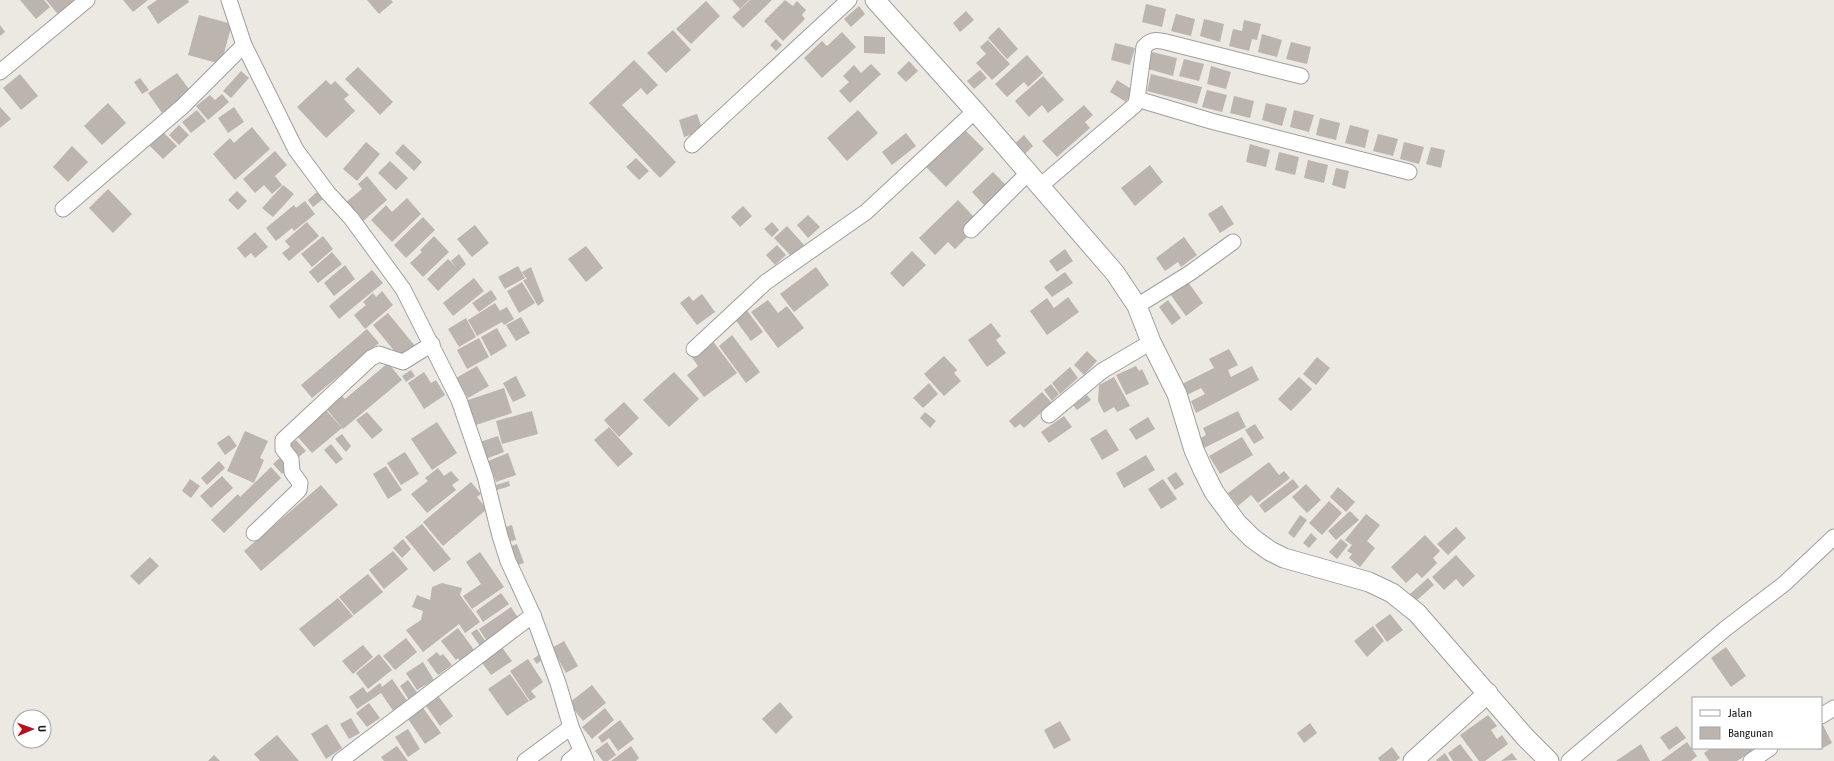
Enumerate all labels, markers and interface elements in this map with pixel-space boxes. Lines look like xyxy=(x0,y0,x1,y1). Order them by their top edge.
legend xyxy=(1692,697,1822,749)
text: Jalan xyxy=(1728,706,1752,720)
north arrow xyxy=(12,709,52,749)
text: U xyxy=(36,725,48,732)
text: Bangunan xyxy=(1728,726,1773,740)

